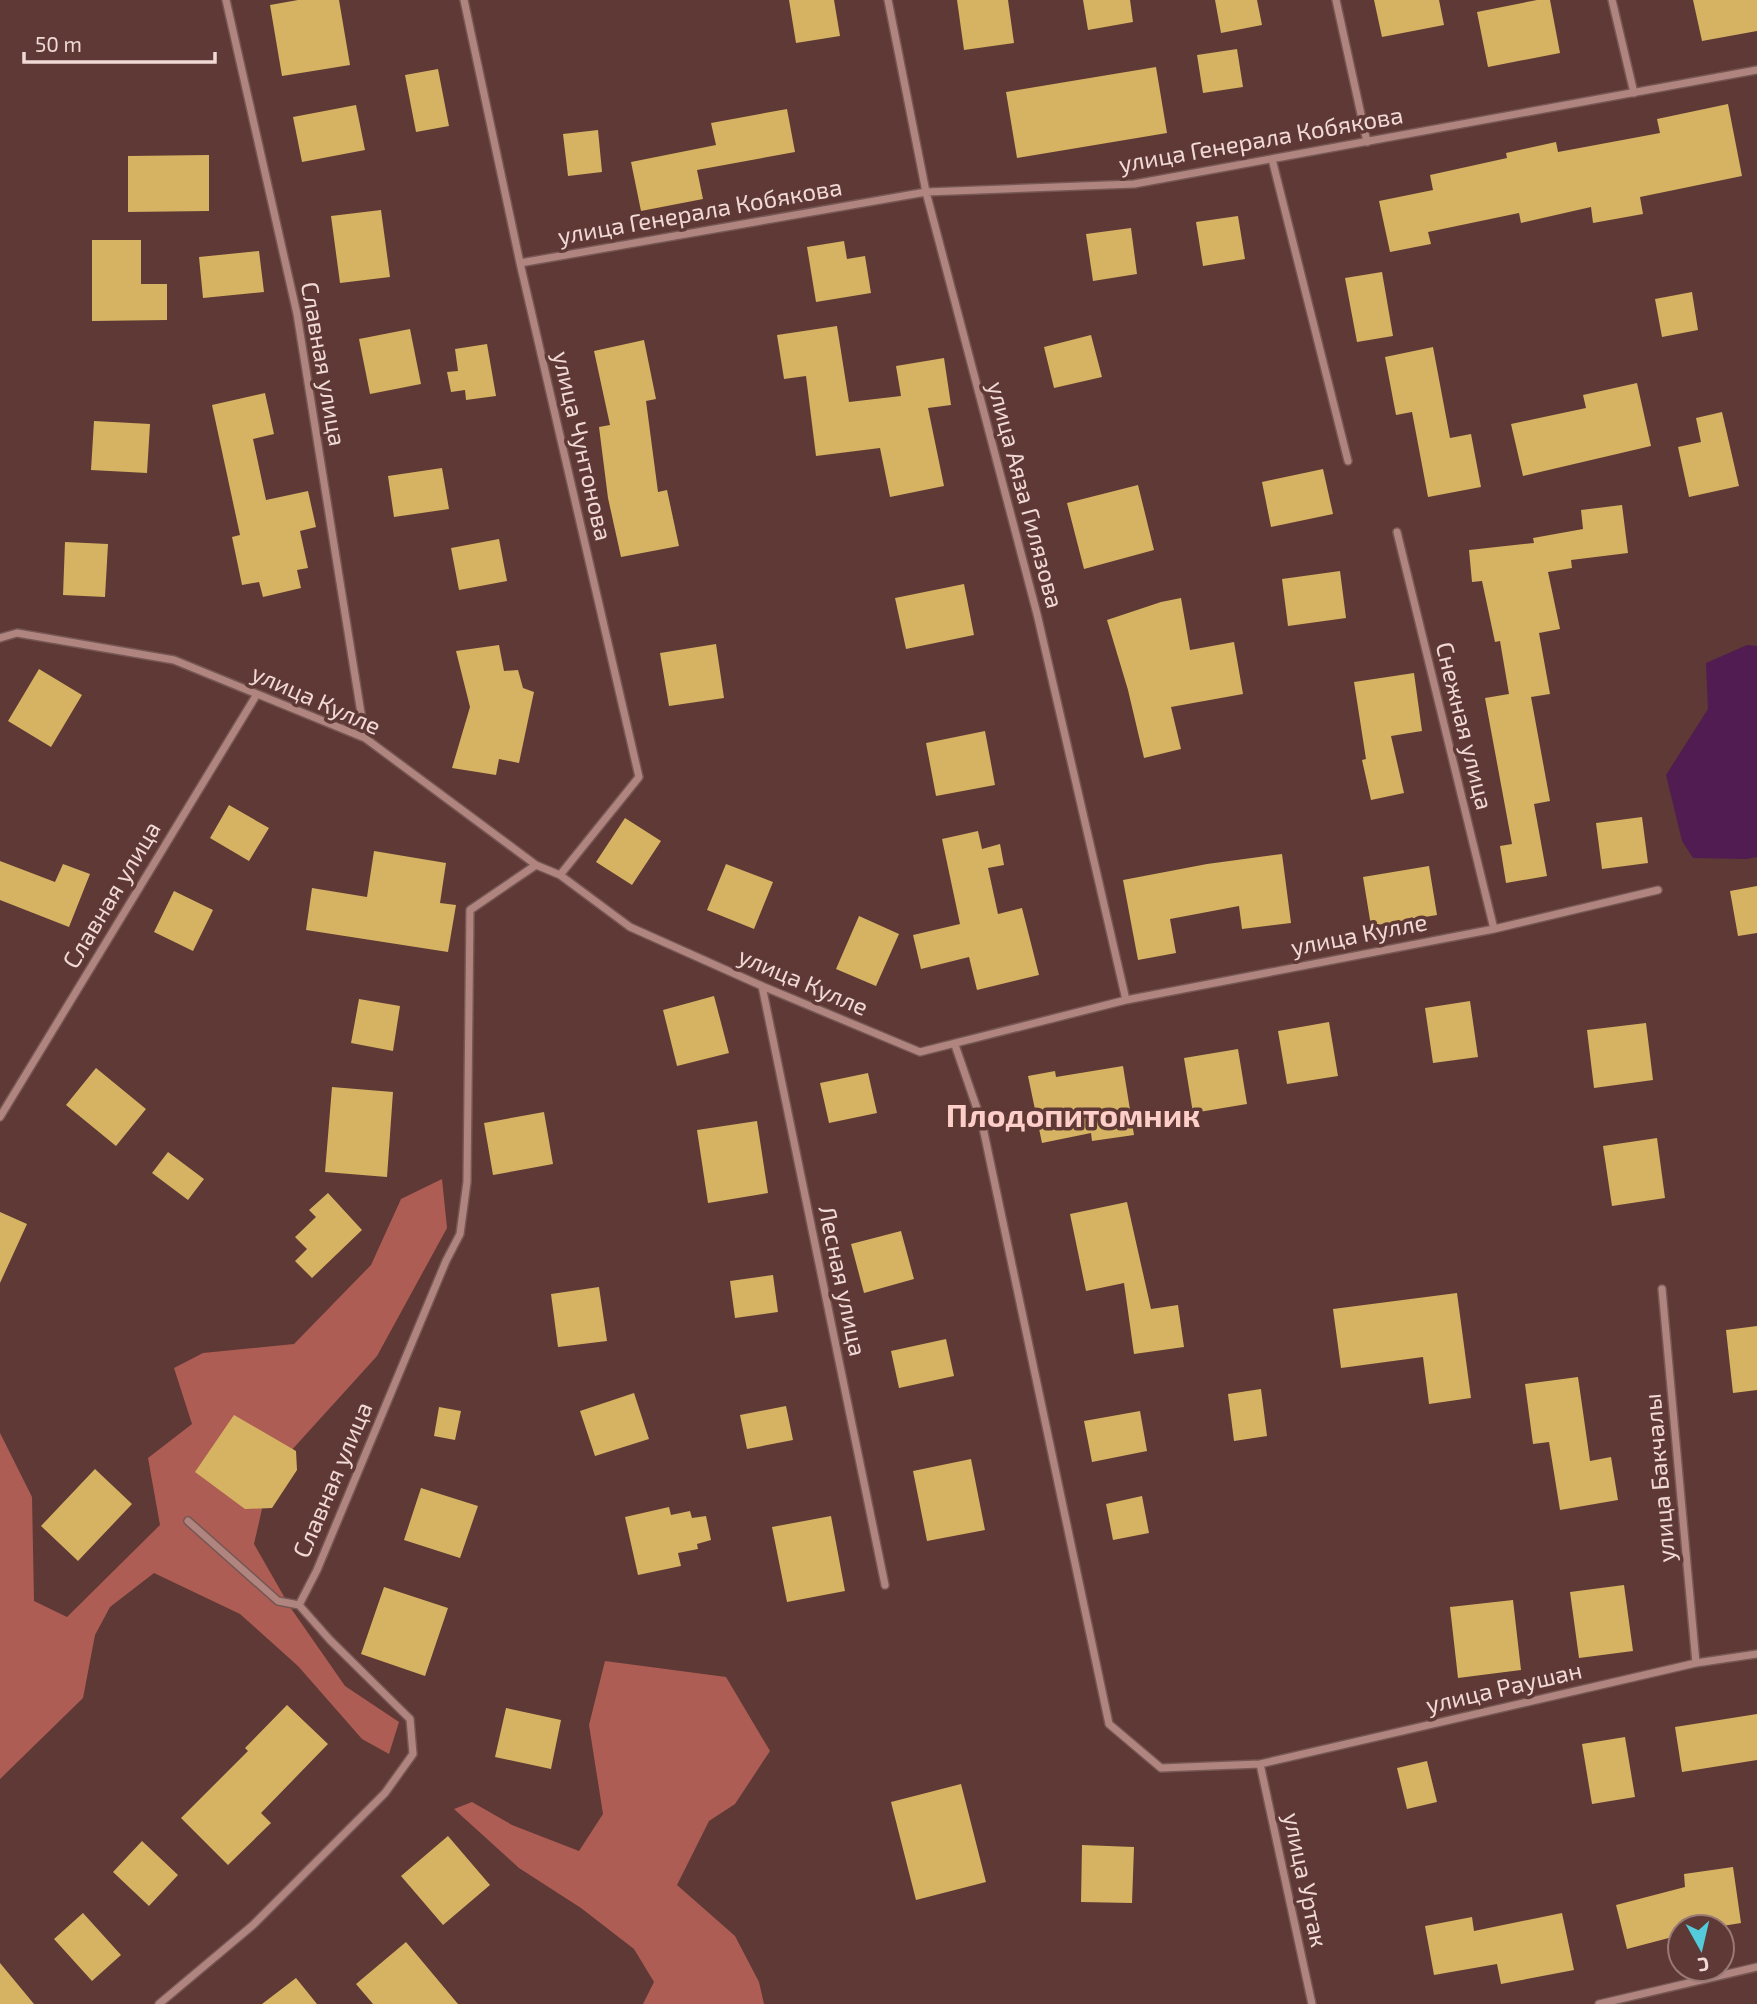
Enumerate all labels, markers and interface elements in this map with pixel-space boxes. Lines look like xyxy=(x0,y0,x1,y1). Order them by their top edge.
scale bar xyxy=(24,21,215,65)
text: 50 m xyxy=(35,31,82,56)
street label: улица Генерала Кобякова xyxy=(1116,99,1405,179)
street label: улица Генерала Кобякова xyxy=(555,171,844,251)
street label: Славная улица xyxy=(295,279,353,448)
street label: улица Чунтонова xyxy=(547,348,619,543)
street label: улица Аяза Гилязова xyxy=(981,378,1071,611)
street label: Снежная улица xyxy=(1430,639,1500,813)
street label: улица Кулле xyxy=(247,657,386,741)
street label: Славная улица xyxy=(55,815,167,974)
street label: улица Кулле xyxy=(1288,906,1430,962)
street label: улица Кулле xyxy=(734,940,873,1022)
district label: Плодопитомник xyxy=(946,1095,1200,1133)
street label: Лесная улица xyxy=(812,1203,874,1359)
street label: улица Бакчалы xyxy=(1637,1392,1681,1564)
street label: Славная улица xyxy=(286,1397,378,1562)
street label: улица Раушан xyxy=(1423,1655,1585,1720)
street label: улица Уртак xyxy=(1277,1810,1335,1950)
north arrow xyxy=(1666,1913,1736,1983)
text: С xyxy=(1696,1953,1711,1977)

